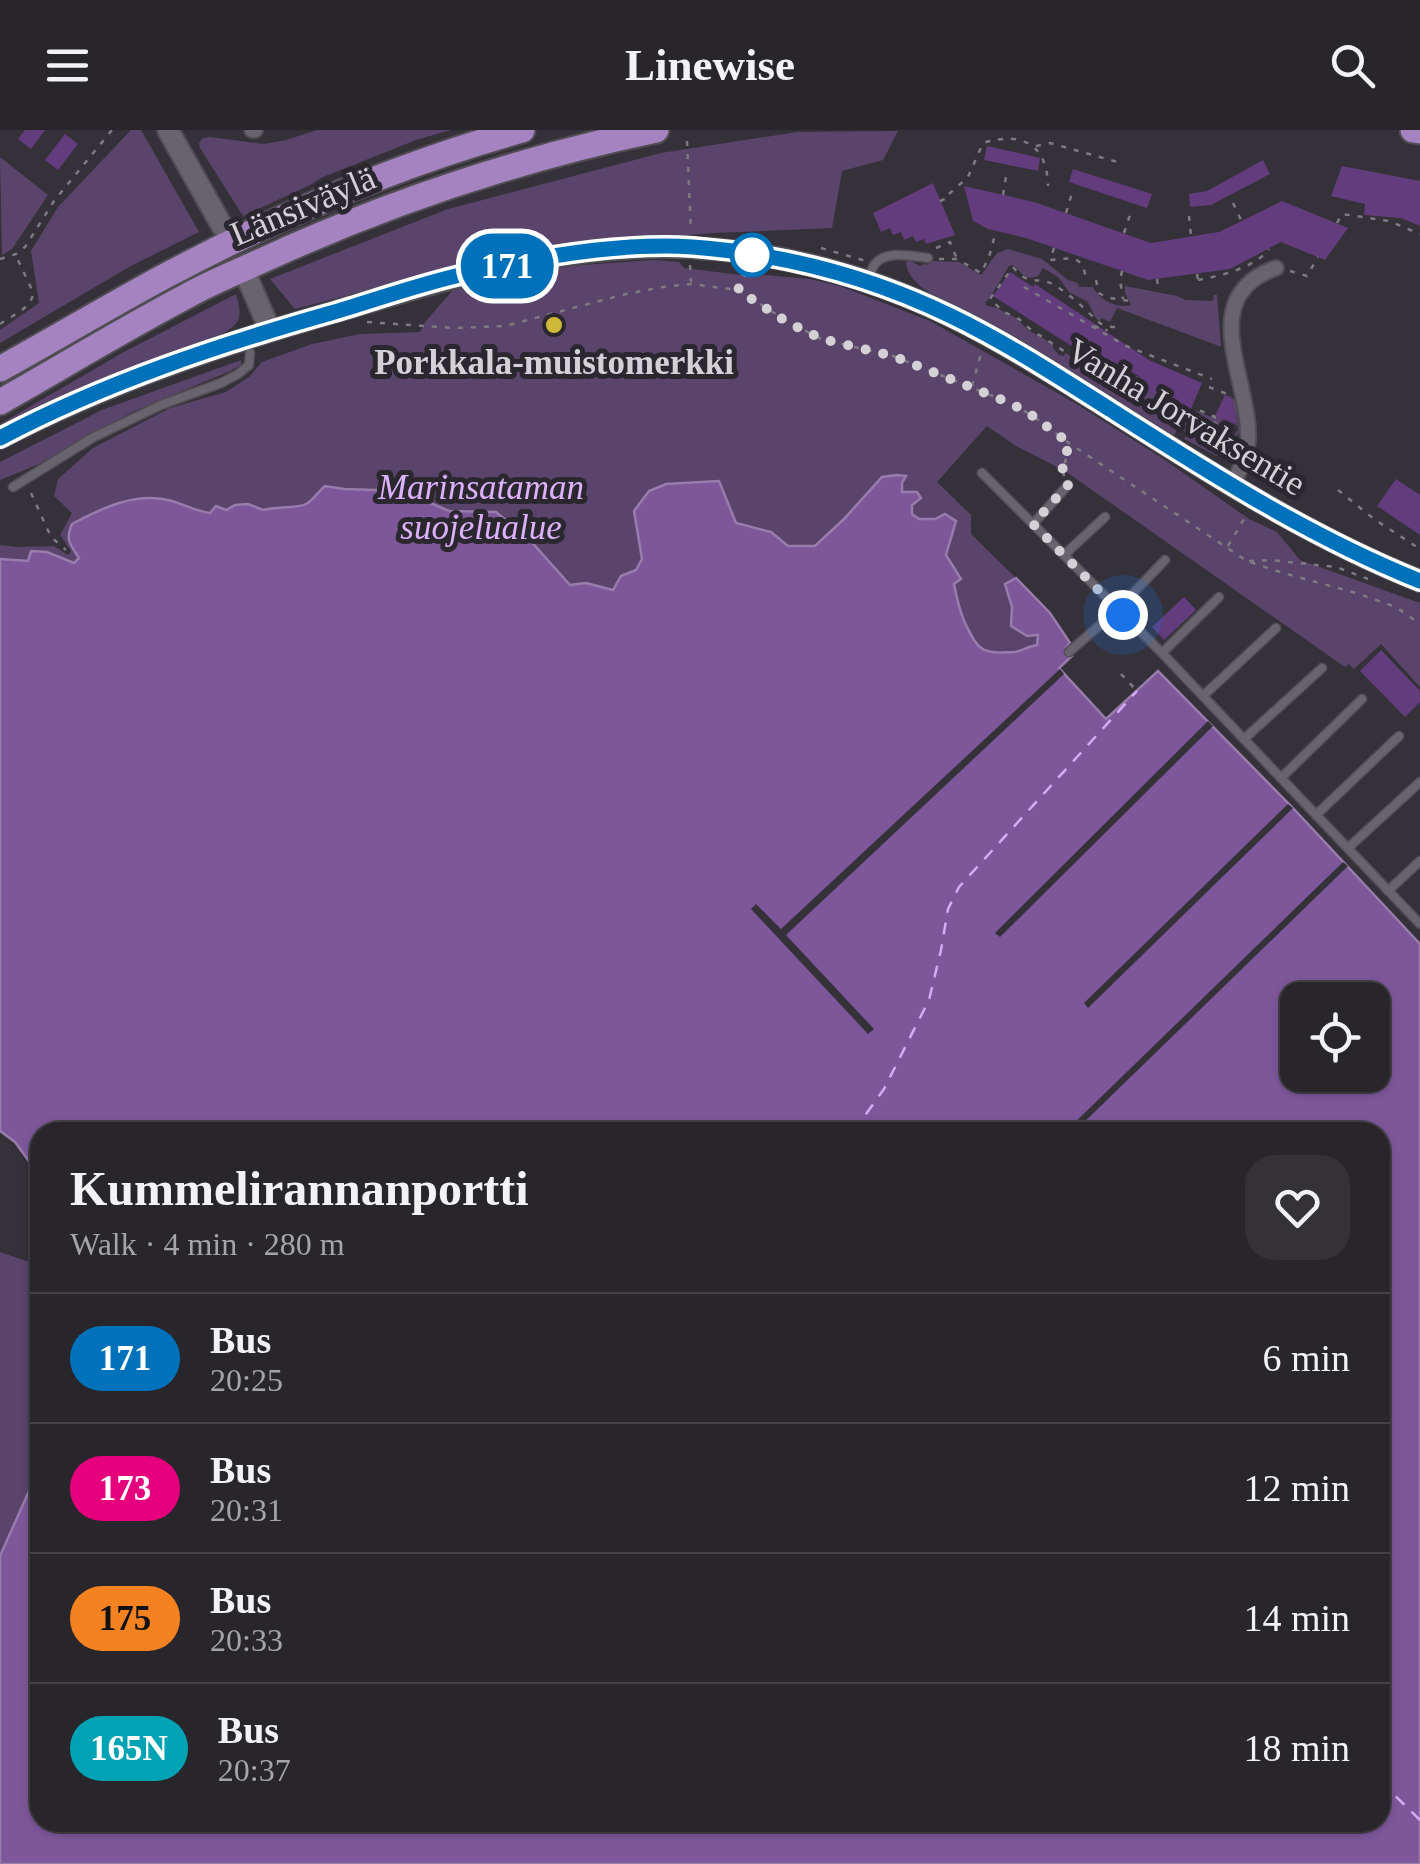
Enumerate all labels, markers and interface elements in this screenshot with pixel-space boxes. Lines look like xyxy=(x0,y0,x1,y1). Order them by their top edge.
icon: menu xyxy=(40,38,95,93)
icon: search xyxy=(1325,38,1380,93)
text: Linewise xyxy=(625,40,795,90)
street label: Länsiväylä xyxy=(225,158,382,254)
line badge: 171 xyxy=(450,234,564,298)
unlabelled marker xyxy=(731,234,773,276)
text: 171 xyxy=(481,247,533,286)
marker: Porkkala-muistomerkki xyxy=(543,314,565,336)
street label: Vanha Jorvaksentie xyxy=(1060,330,1312,504)
place label: Porkkala-muistomerkki xyxy=(374,343,734,382)
park label: Marinsataman suojelualue xyxy=(377,468,584,547)
your location xyxy=(1098,590,1148,640)
map controls xyxy=(1280,982,1390,1092)
button: locate xyxy=(1280,982,1390,1092)
button: heart xyxy=(1245,1155,1350,1260)
text: Kummelirannanportti xyxy=(70,1162,529,1215)
text: Walk · 4 min · 280 m xyxy=(70,1226,345,1262)
text: Bus xyxy=(210,1319,271,1361)
text: 6 min xyxy=(1262,1337,1350,1379)
text: 171 xyxy=(99,1339,151,1378)
text: 20:25 xyxy=(210,1362,283,1398)
text: Bus xyxy=(210,1449,271,1491)
text: 12 min xyxy=(1243,1467,1350,1509)
text: 173 xyxy=(99,1469,151,1508)
text: 20:31 xyxy=(210,1492,283,1528)
text: Bus xyxy=(210,1579,271,1621)
text: 14 min xyxy=(1243,1597,1350,1639)
text: 175 xyxy=(99,1599,151,1638)
text: 20:33 xyxy=(210,1622,283,1658)
text: Bus xyxy=(218,1709,279,1751)
text: 18 min xyxy=(1243,1727,1350,1769)
text: 165N xyxy=(90,1729,168,1768)
text: 20:37 xyxy=(218,1752,291,1788)

